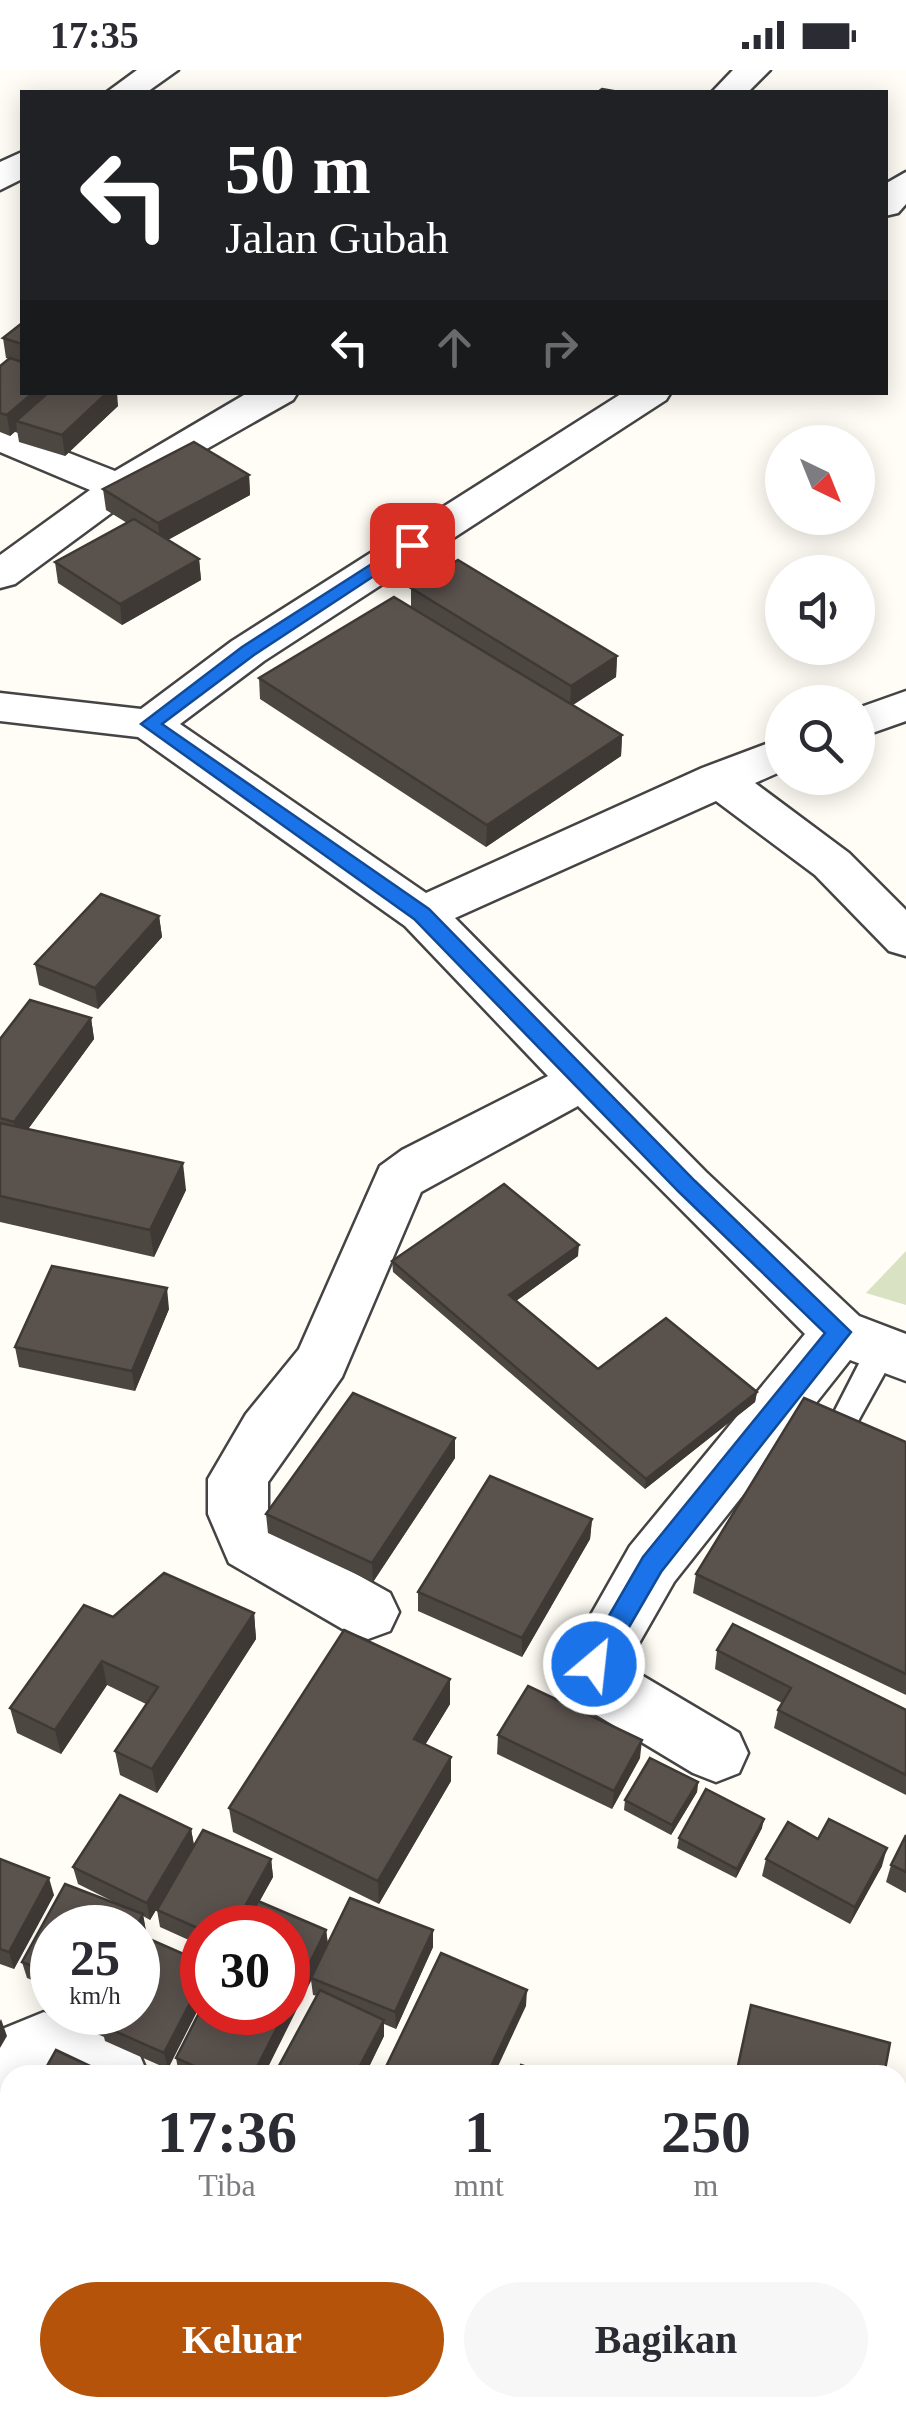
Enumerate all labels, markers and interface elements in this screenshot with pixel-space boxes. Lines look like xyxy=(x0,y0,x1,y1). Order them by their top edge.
text: 17:35 xyxy=(50,14,139,56)
icon: left xyxy=(60,130,190,260)
text: 50 m xyxy=(225,131,371,208)
text: Jalan Gubah xyxy=(225,213,449,263)
icon: left xyxy=(322,320,377,375)
icon: ahead xyxy=(427,320,482,375)
icon: right xyxy=(532,320,587,375)
north arrow xyxy=(765,425,875,535)
map controls xyxy=(765,425,875,795)
pin xyxy=(370,503,455,588)
icon: arrive xyxy=(385,518,440,573)
button: sound xyxy=(765,555,875,665)
button: search xyxy=(765,685,875,795)
position arrow xyxy=(542,1612,646,1716)
speed limit sign: 30 xyxy=(180,1905,310,2035)
text: 25 xyxy=(70,1930,120,1986)
text: km/h xyxy=(69,1982,121,2009)
text: 17:36 xyxy=(157,2099,297,2165)
text: 1 xyxy=(464,2099,494,2165)
text: 250 xyxy=(661,2099,751,2165)
text: Tiba xyxy=(198,2167,256,2203)
text: mnt xyxy=(454,2167,504,2203)
text: m xyxy=(693,2167,718,2203)
button: Keluar xyxy=(40,2282,444,2397)
button: Bagikan xyxy=(464,2282,868,2397)

